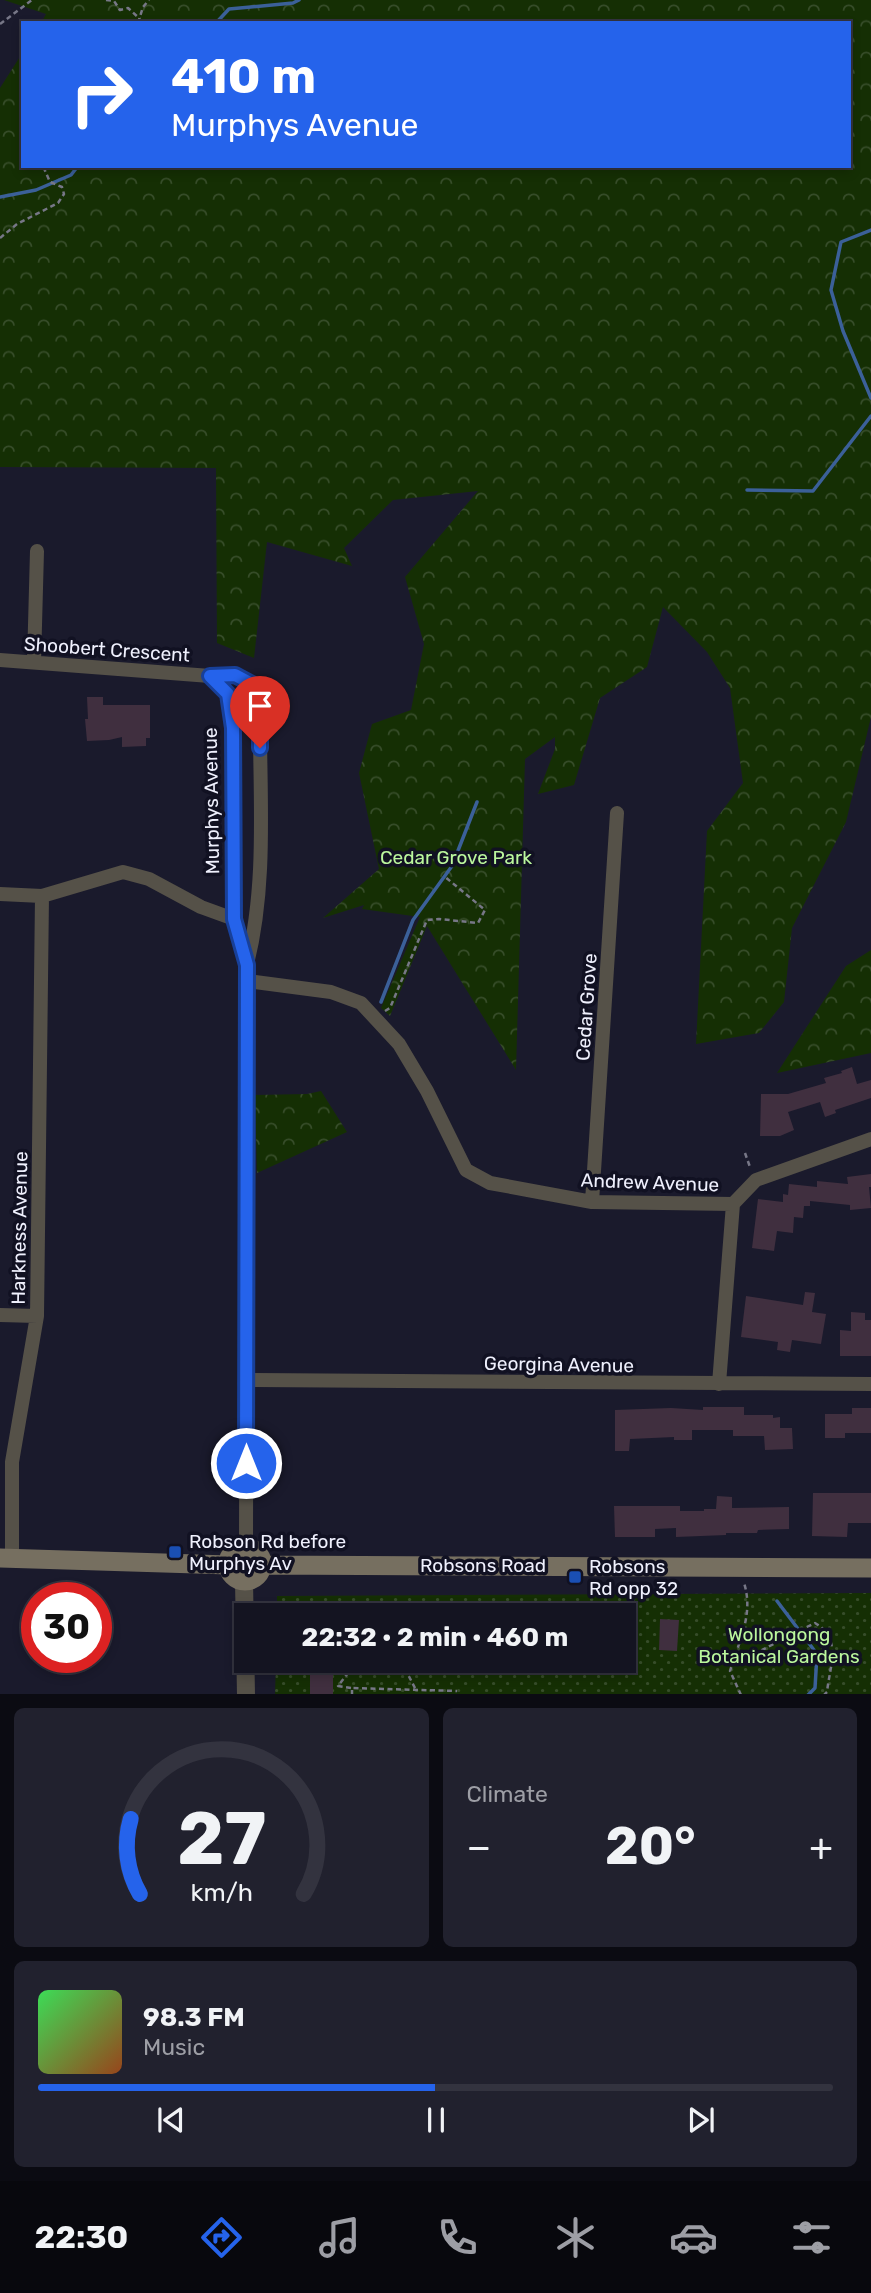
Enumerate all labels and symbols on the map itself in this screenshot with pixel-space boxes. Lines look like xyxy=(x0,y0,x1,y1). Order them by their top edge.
street label: Shoobert Crescent xyxy=(23,632,191,667)
pin xyxy=(230,676,290,748)
street label: Murphys Avenue xyxy=(199,727,224,875)
park label: Cedar Grove Park xyxy=(380,846,532,869)
street label: Cedar Grove xyxy=(571,952,602,1062)
street label: Harkness Avenue xyxy=(7,1151,32,1305)
street label: Andrew Avenue xyxy=(580,1169,720,1196)
street label: Georgina Avenue xyxy=(484,1352,634,1377)
position arrow xyxy=(209,1426,283,1500)
place label: Robson Rd before Murphys Av xyxy=(189,1530,346,1575)
marker: Robson Rd before Murphys Av xyxy=(167,1544,183,1560)
street label: Robsons Road xyxy=(420,1554,546,1577)
place label: Robsons Rd opp 32 xyxy=(589,1555,678,1600)
marker: Robsons Rd opp 32 xyxy=(567,1569,583,1585)
speed limit sign: 30 xyxy=(21,1582,112,1673)
park label: Wollongong Botanical Gardens xyxy=(698,1623,860,1668)

